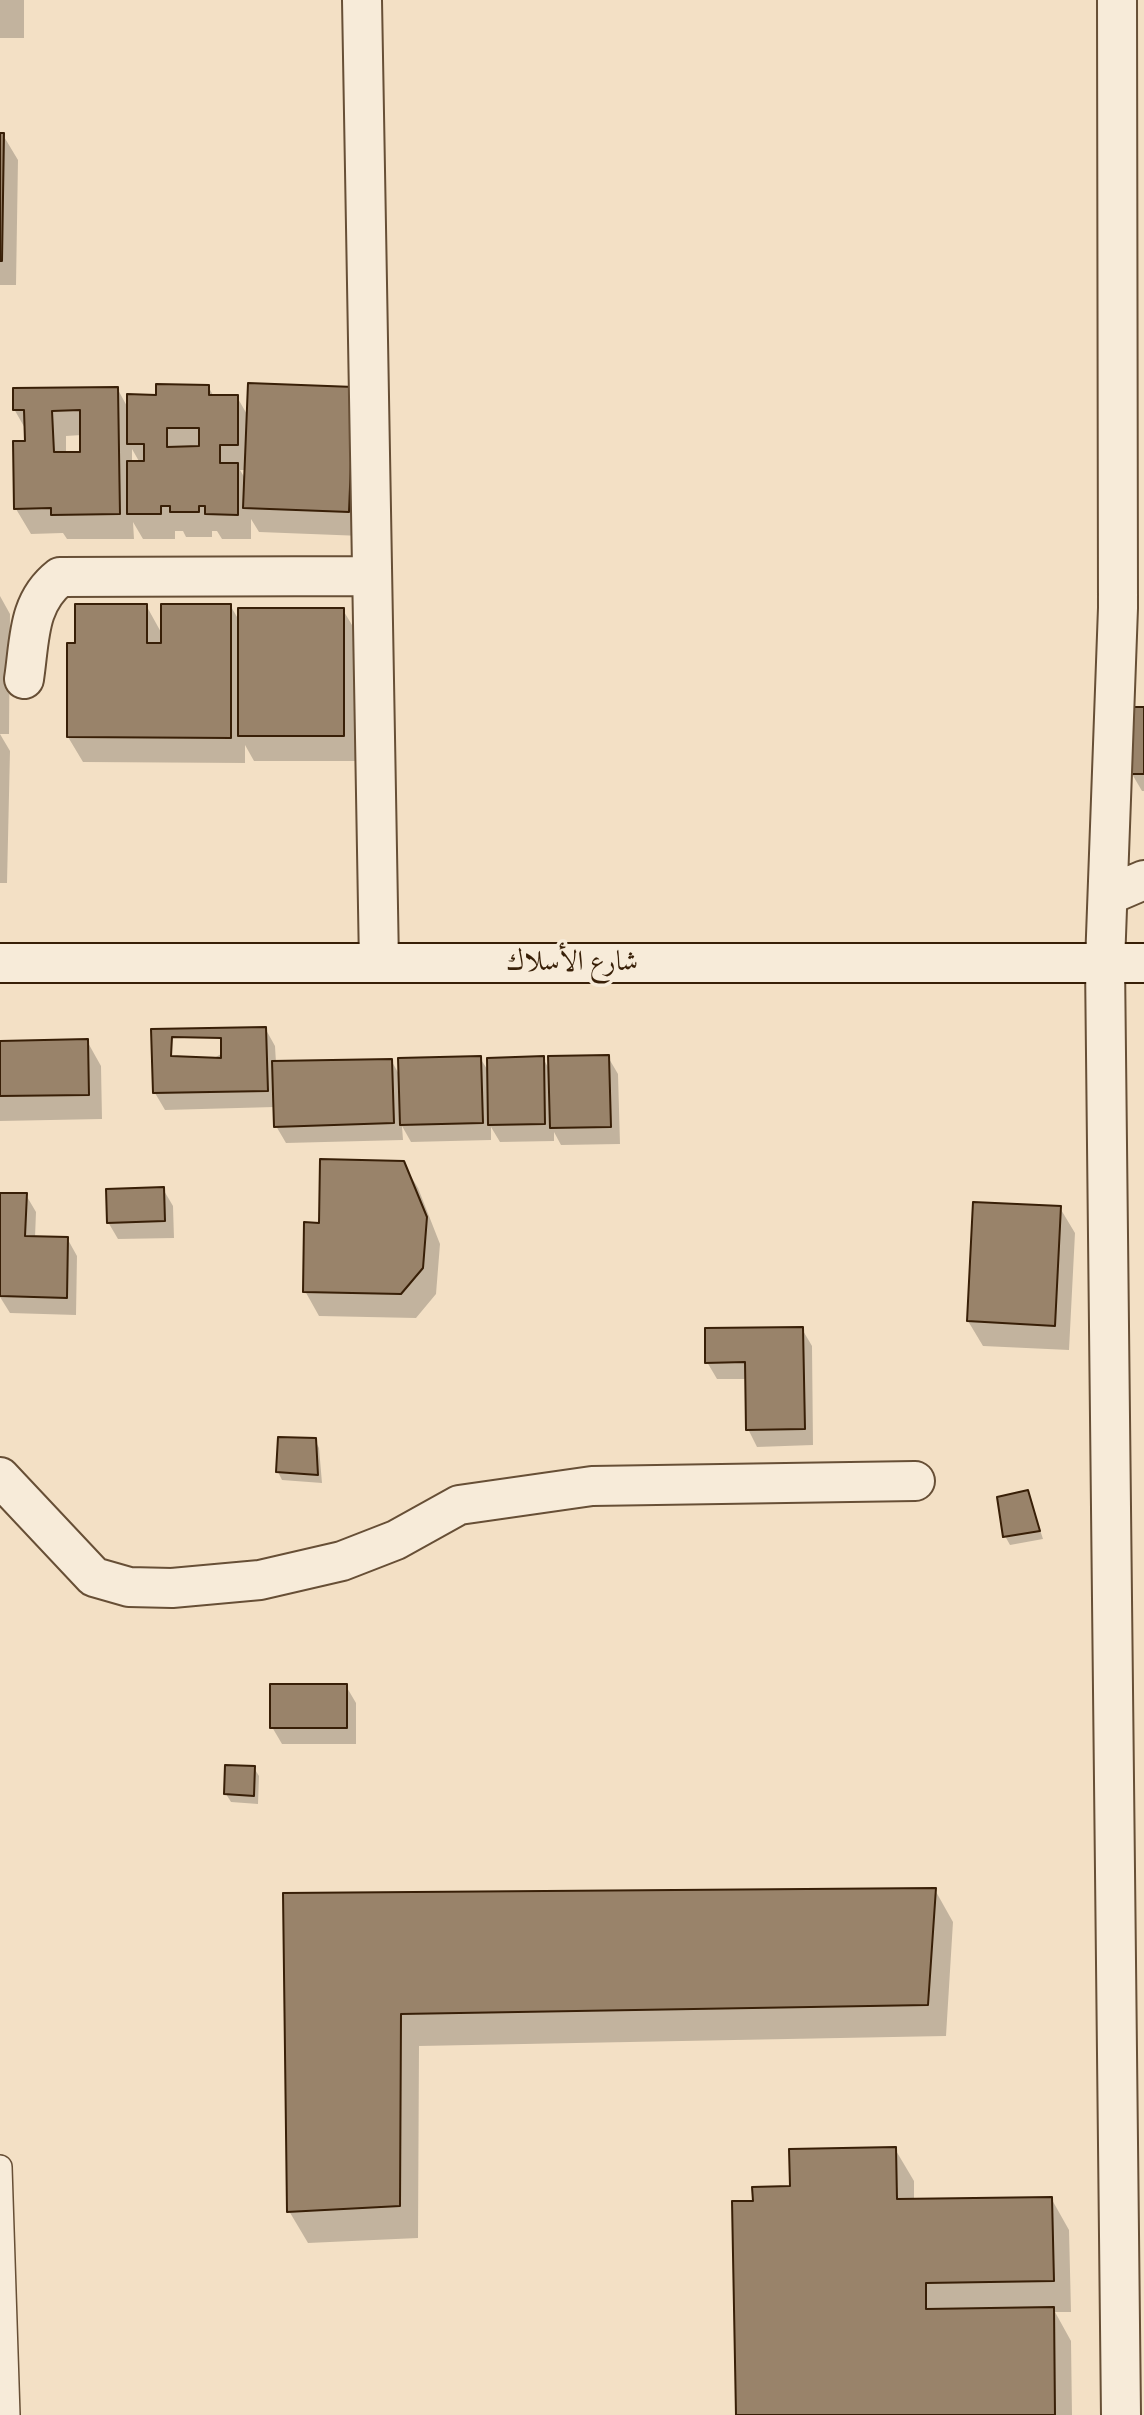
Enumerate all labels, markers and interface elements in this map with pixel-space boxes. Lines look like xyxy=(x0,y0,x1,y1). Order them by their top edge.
street label: شارع الأسلاك xyxy=(506,946,638,980)

